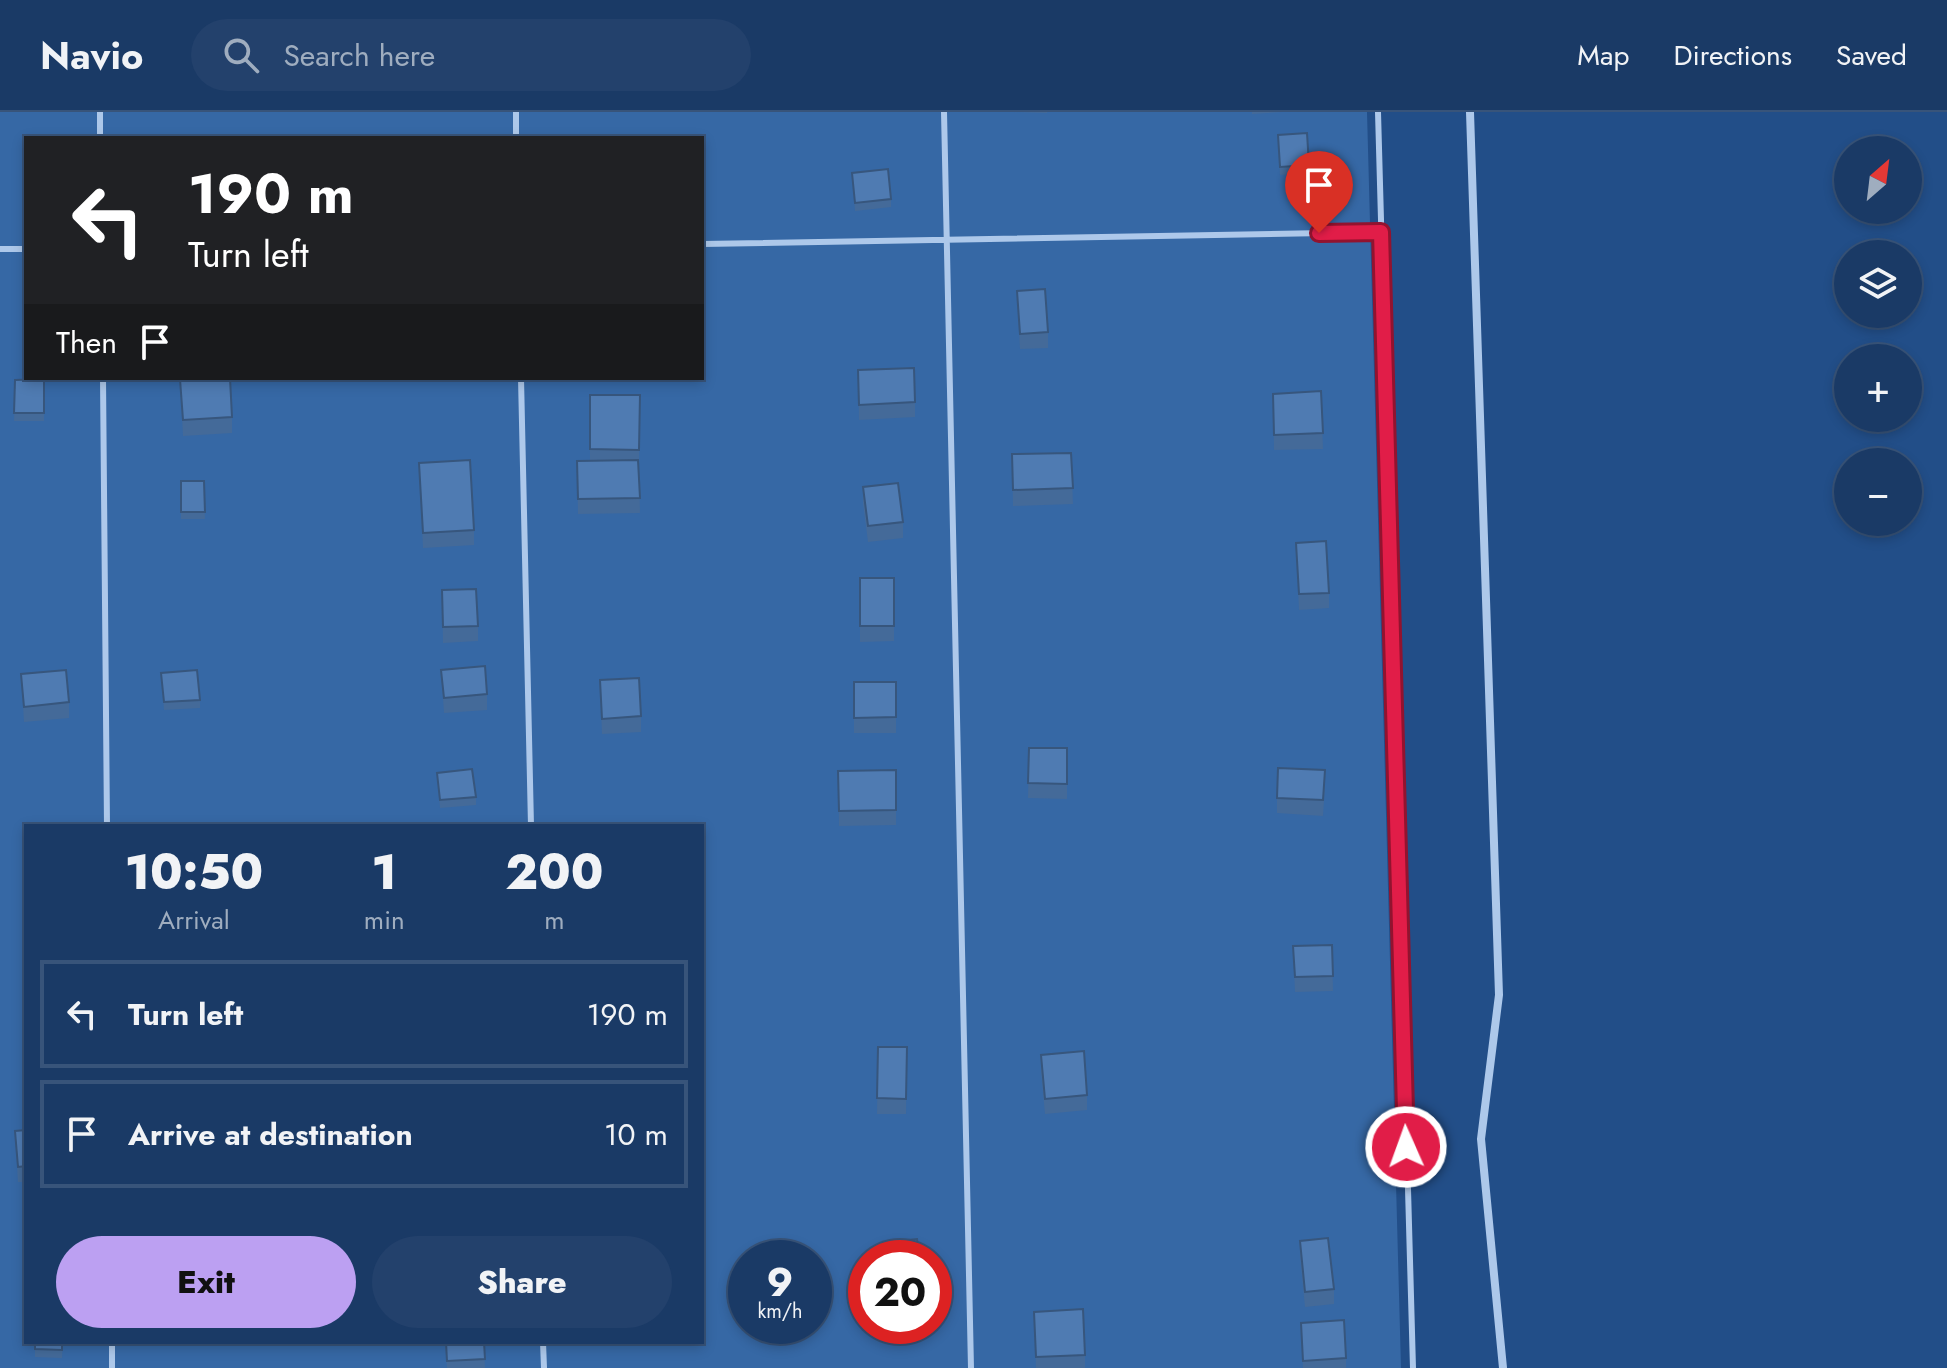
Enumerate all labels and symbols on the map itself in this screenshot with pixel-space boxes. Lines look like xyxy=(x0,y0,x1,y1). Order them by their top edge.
north arrow xyxy=(1834,136,1922,224)
pin xyxy=(1285,151,1353,233)
position arrow xyxy=(1364,1105,1448,1189)
speed limit sign: 20 xyxy=(848,1240,952,1344)

